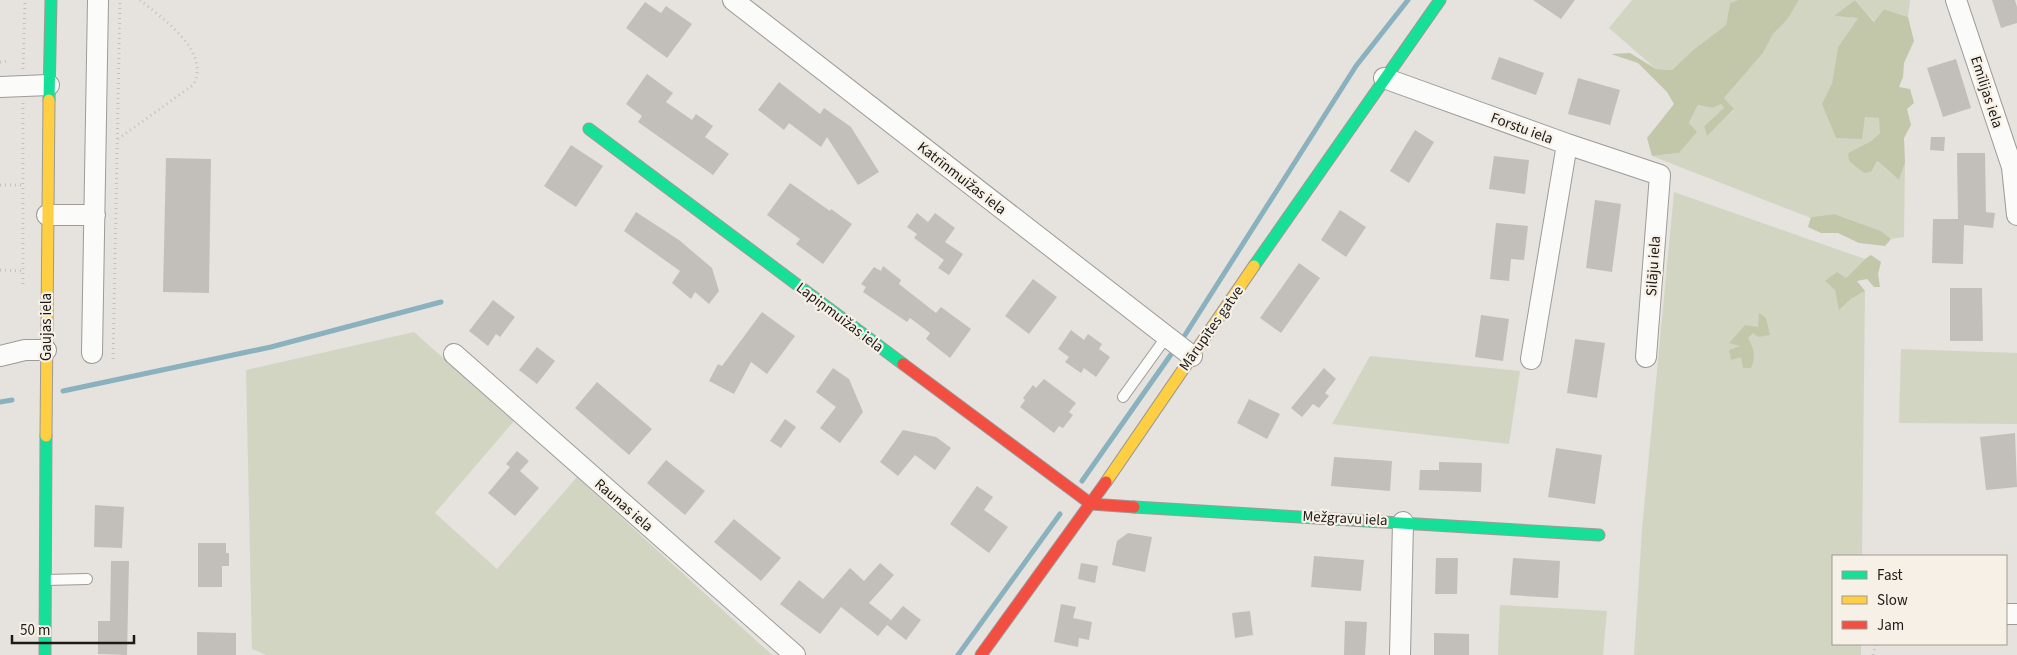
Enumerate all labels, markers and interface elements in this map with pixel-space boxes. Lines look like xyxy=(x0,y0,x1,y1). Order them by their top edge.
street label: Emīlijas iela xyxy=(1965,53,2008,131)
street label: Forstu iela xyxy=(1488,107,1556,149)
street label: Katrīnmuižas iela xyxy=(913,137,1011,220)
street label: Silāju iela xyxy=(1641,235,1666,297)
street label: Lapiņmuižas iela xyxy=(792,277,888,357)
street label: Mārupītes gatve xyxy=(1174,281,1249,375)
street label: Gaujas iela xyxy=(36,293,57,361)
street label: Raunas iela xyxy=(590,474,658,537)
street label: Mežgravu iela xyxy=(1302,506,1388,531)
legend xyxy=(1832,555,2007,645)
text: Fast xyxy=(1877,565,1903,586)
text: Slow xyxy=(1877,590,1908,611)
scale bar xyxy=(12,612,135,644)
text: Jam xyxy=(1877,615,1904,636)
text: 50 m xyxy=(20,620,50,641)

